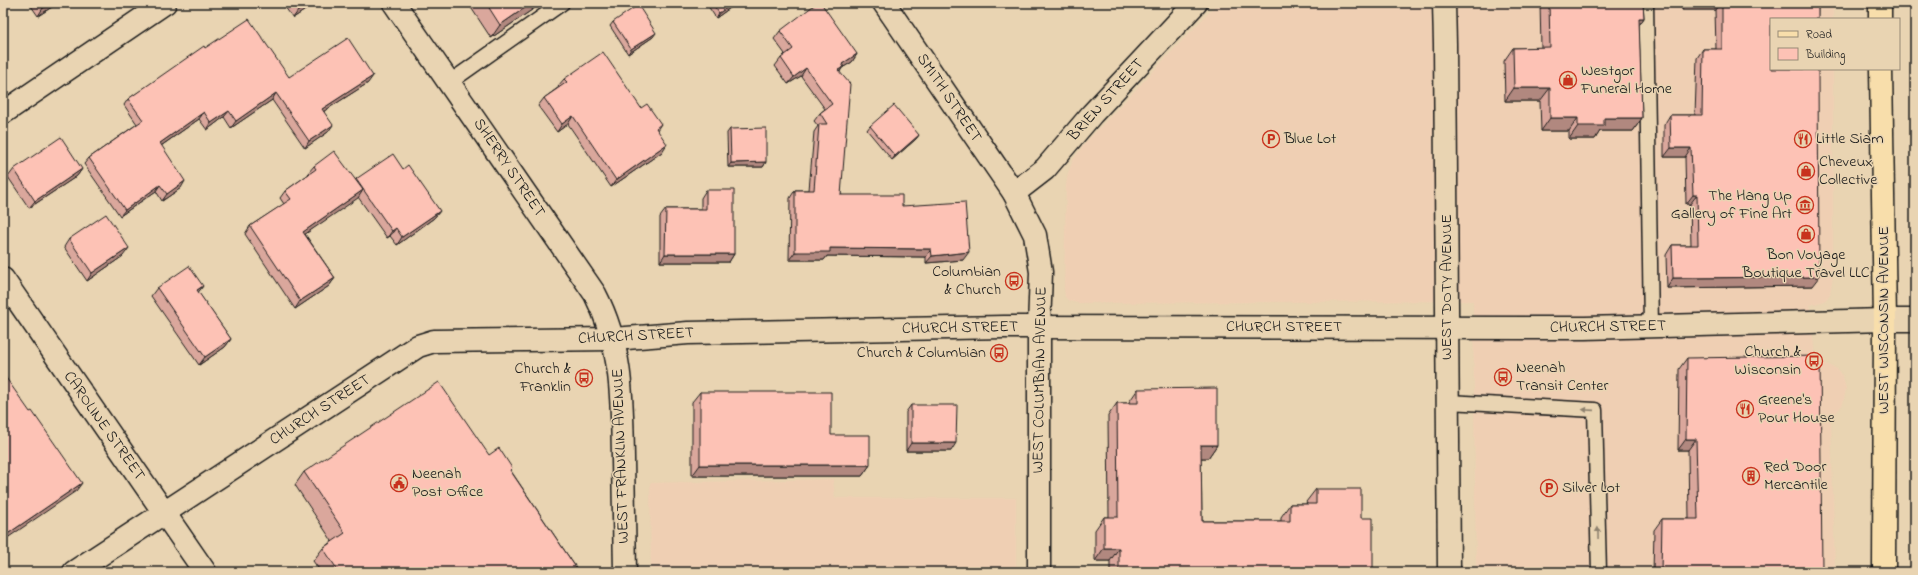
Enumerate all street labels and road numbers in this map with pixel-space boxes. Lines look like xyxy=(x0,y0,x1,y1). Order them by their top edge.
street label: SMITH STREET xyxy=(910,49,988,147)
street label: BRIEN STREET xyxy=(1061,53,1150,148)
street label: SHERRY STREET xyxy=(467,114,551,222)
street label: WEST DOTY AVENUE xyxy=(1435,214,1459,360)
street label: WEST WISCONSIN AVENUE xyxy=(1872,226,1896,414)
street label: WEST COLUMBIAN AVENUE xyxy=(1026,286,1054,474)
street label: CHURCH STREET xyxy=(1550,314,1666,340)
street label: CHURCH STREET xyxy=(902,315,1018,341)
street label: CHURCH STREET xyxy=(1226,315,1342,339)
street label: CHURCH STREET xyxy=(577,321,695,351)
street label: CAROLINE STREET xyxy=(57,366,151,486)
street label: CHURCH STREET xyxy=(265,368,375,452)
street label: WEST FRANKLIN AVENUE xyxy=(606,368,636,544)

